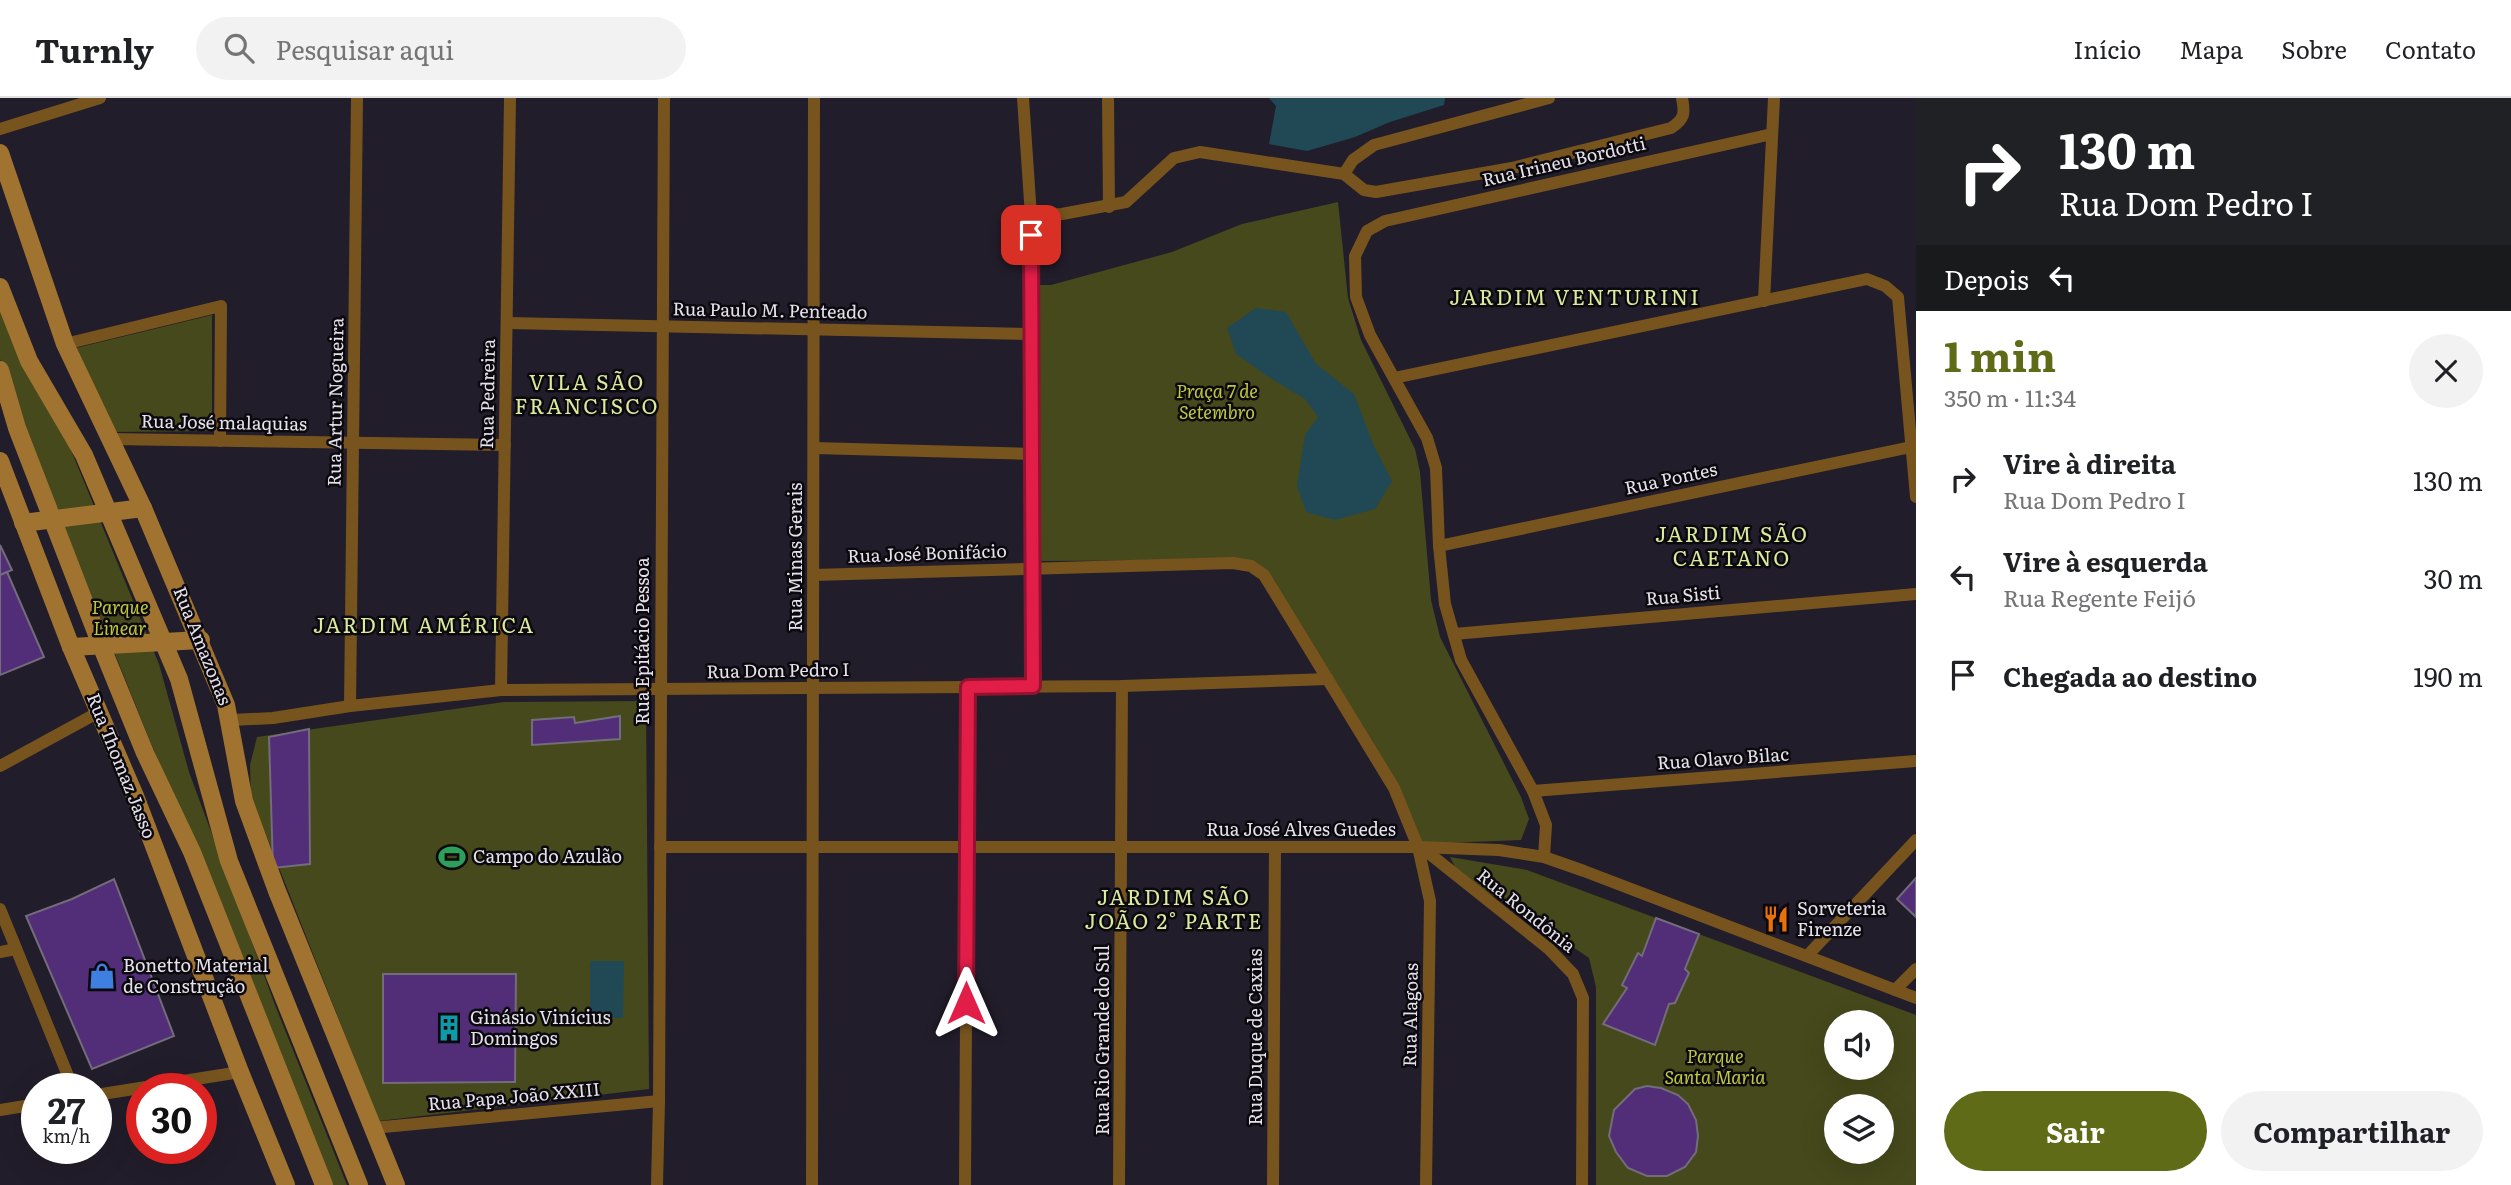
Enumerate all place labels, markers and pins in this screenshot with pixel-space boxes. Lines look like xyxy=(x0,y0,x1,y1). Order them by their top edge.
pin xyxy=(1001,205,1061,265)
sports icon: Campo do Azulão xyxy=(437,842,467,872)
place label: Campo do Azulão xyxy=(473,842,622,869)
place label: Sorveteria Firenze xyxy=(1797,894,1887,942)
restaurant icon: Sorveteria Firenze xyxy=(1761,904,1791,934)
place label: Bonetto Material de Construção xyxy=(123,951,268,999)
shop icon: Bonetto Material de Construção xyxy=(87,961,117,991)
place label: Ginásio Vinícius Domingos xyxy=(470,1003,611,1051)
building icon: Ginásio Vinícius Domingos xyxy=(434,1013,464,1043)

